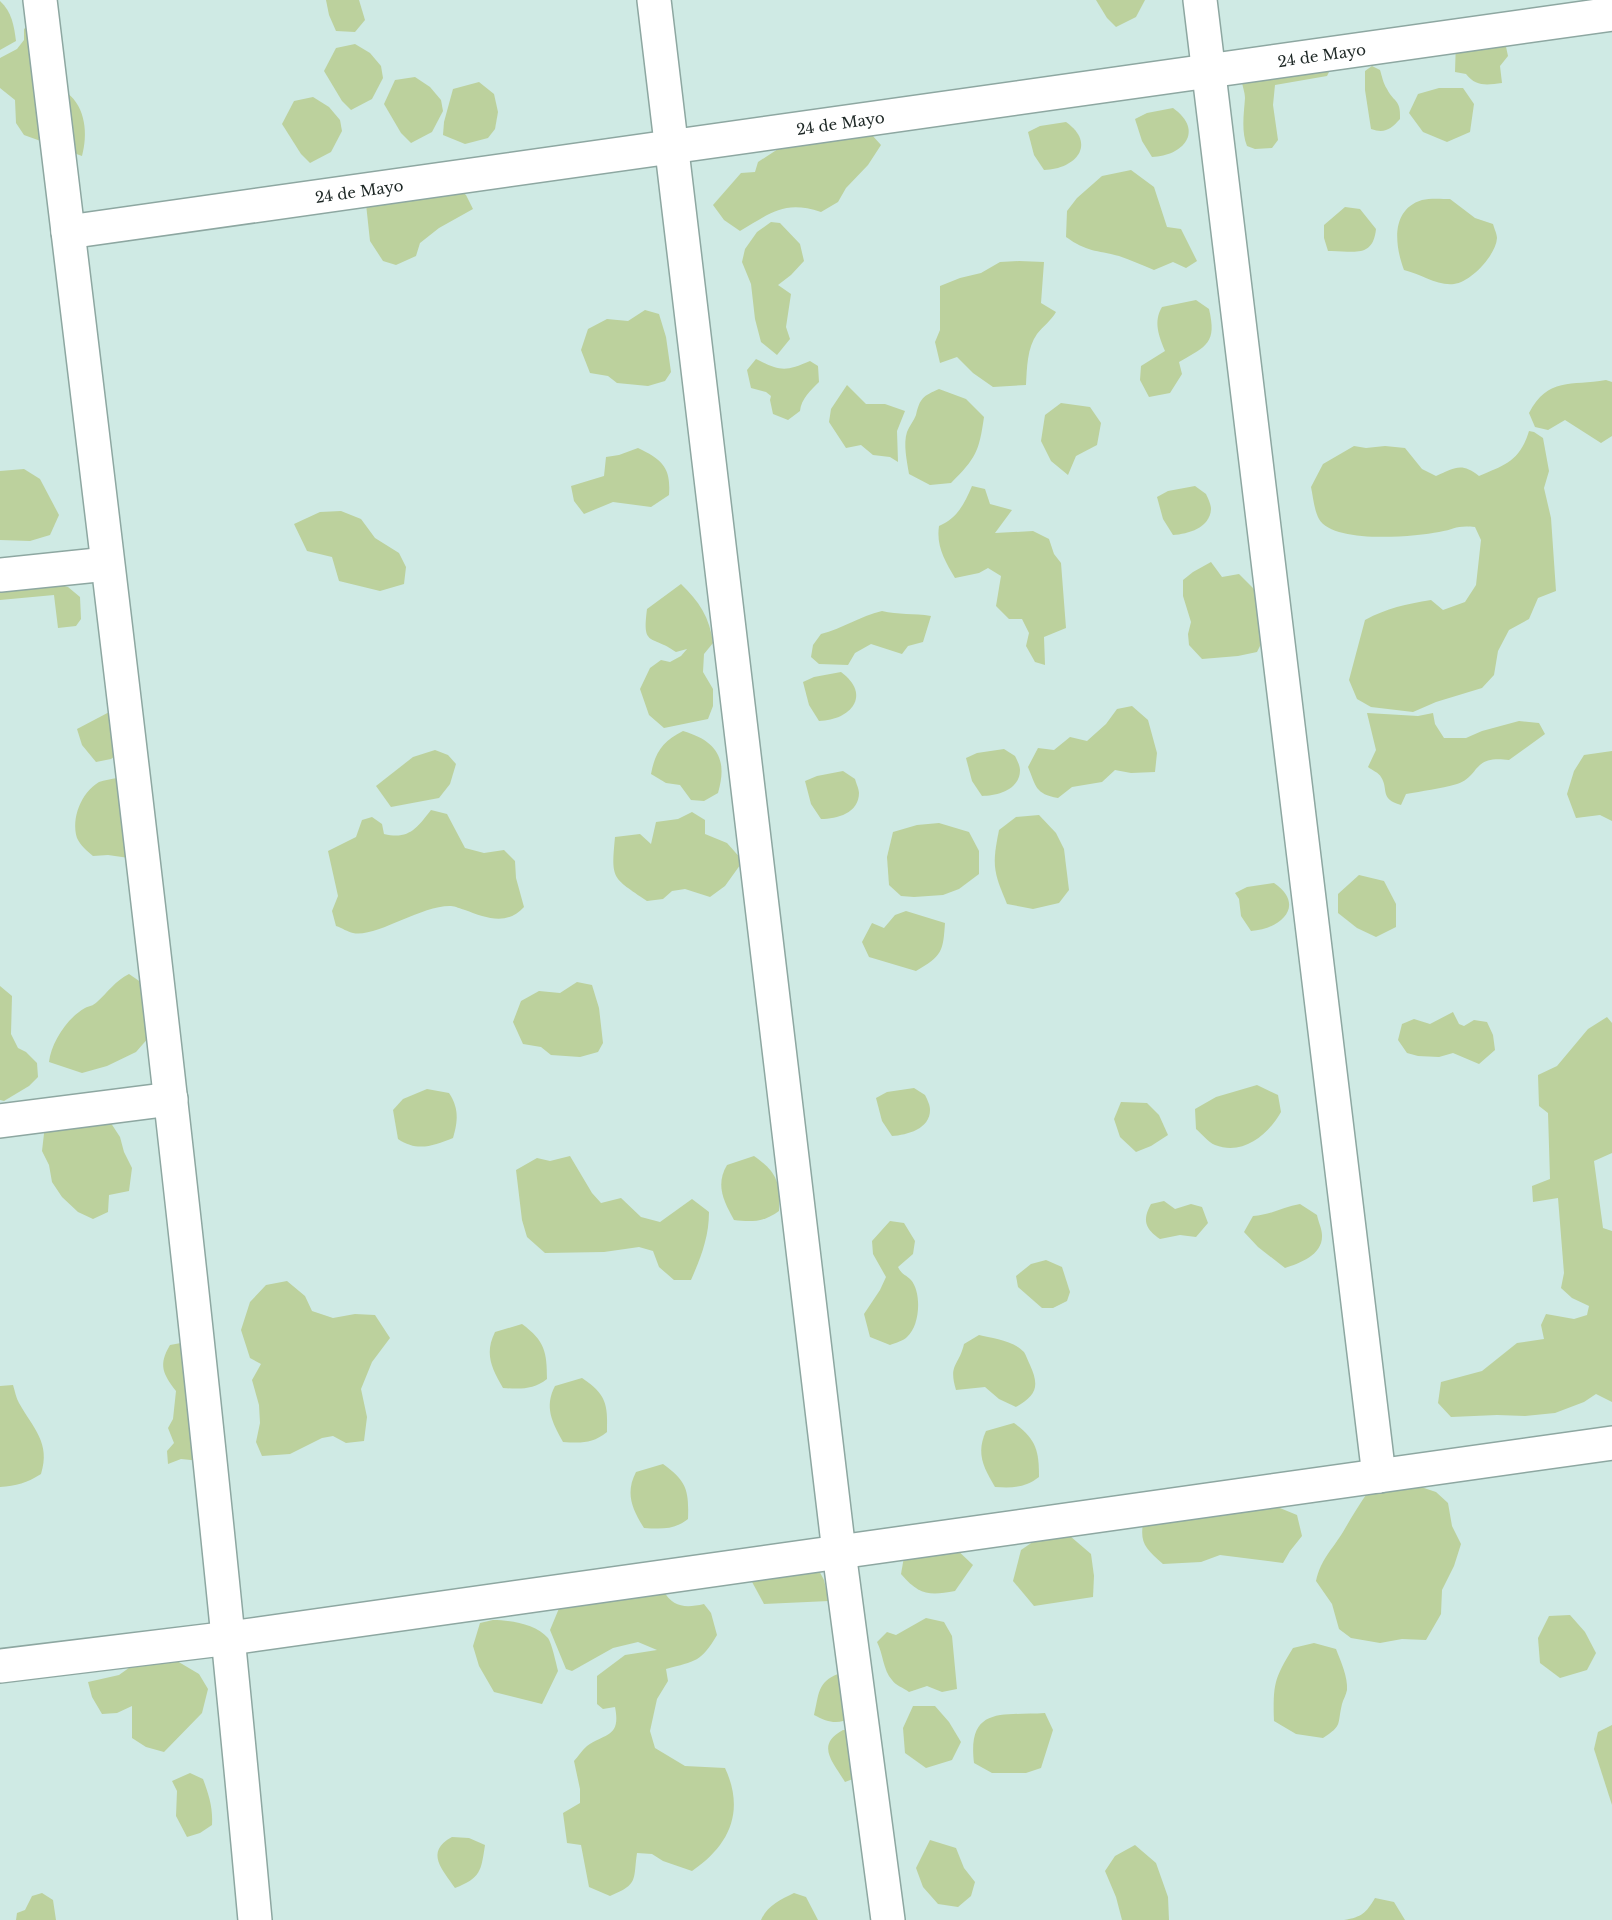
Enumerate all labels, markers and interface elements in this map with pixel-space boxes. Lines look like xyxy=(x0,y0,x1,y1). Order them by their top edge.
street label: 24 de Mayo xyxy=(1276,39,1367,71)
street label: 24 de Mayo xyxy=(795,107,886,139)
street label: 24 de Mayo xyxy=(314,175,405,207)

